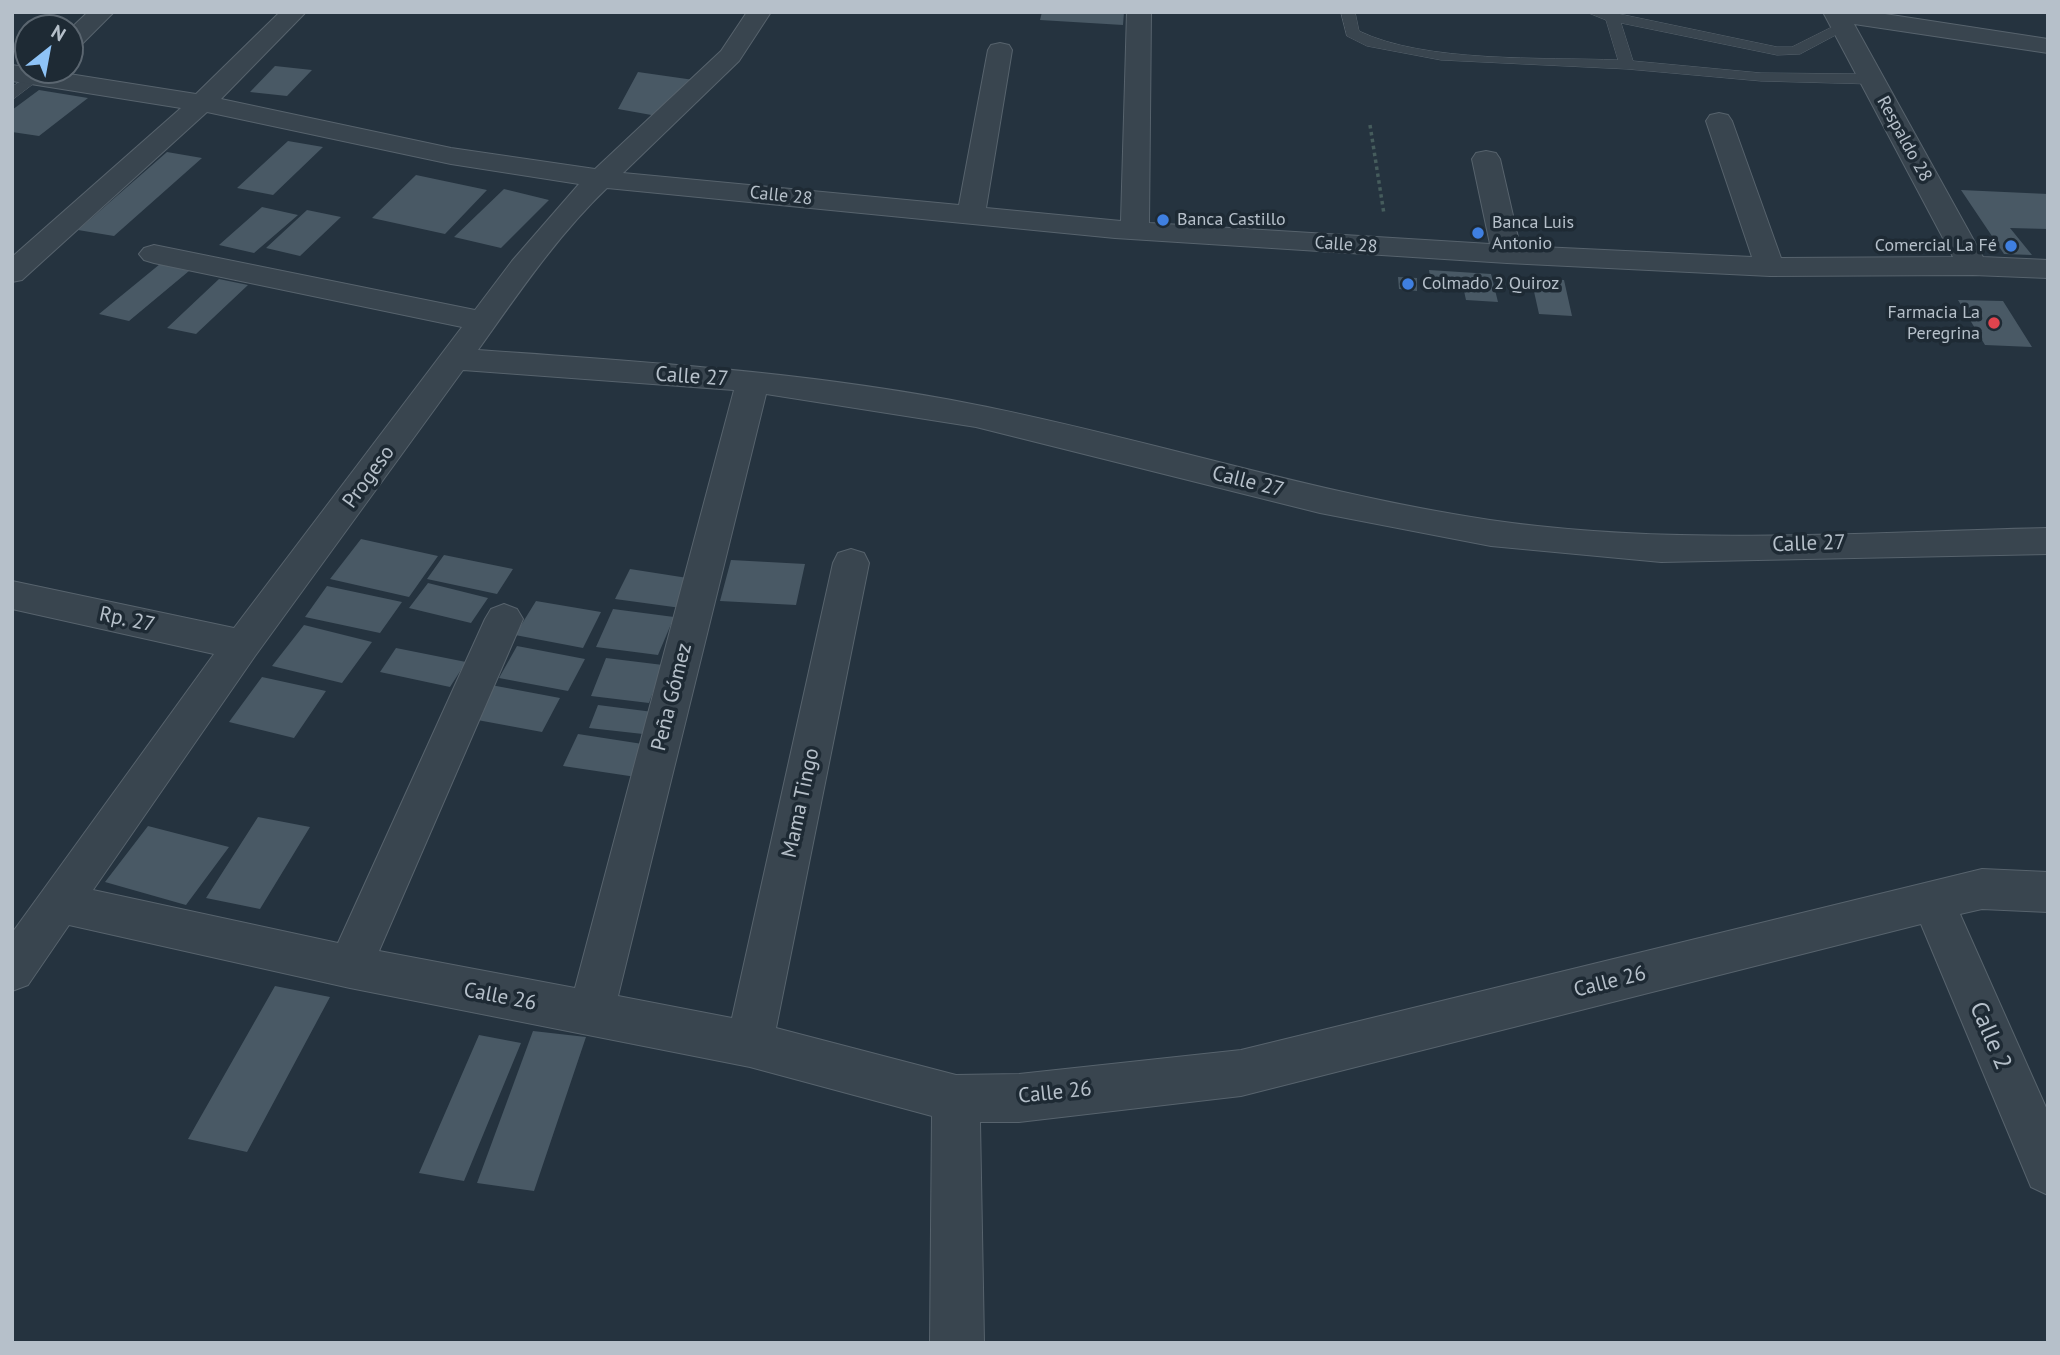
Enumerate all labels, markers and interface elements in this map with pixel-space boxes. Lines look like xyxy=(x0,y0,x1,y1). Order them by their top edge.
north arrow xyxy=(14,14,84,84)
text: N xyxy=(47,19,70,46)
street label: Respaldo 28 xyxy=(1872,93,1936,185)
street label: Calle 28 xyxy=(749,182,813,210)
place label: Banca Castillo xyxy=(1177,209,1286,231)
marker: Banca Castillo xyxy=(1155,212,1171,228)
place label: Banca Luis Antonio xyxy=(1492,212,1574,255)
marker: Banca Luis Antonio xyxy=(1470,225,1486,241)
street label: Calle 28 xyxy=(1314,232,1378,258)
place label: Comercial La Fé xyxy=(1875,235,1997,257)
marker: Comercial La Fé xyxy=(2003,238,2019,254)
place label: Colmado 2 Quiroz xyxy=(1422,273,1559,295)
marker: Colmado 2 Quiroz xyxy=(1400,276,1416,292)
place label: Farmacia La Peregrina xyxy=(1888,302,1980,344)
marker: Farmacia La Peregrina xyxy=(1986,315,2002,331)
street label: Calle 27 xyxy=(654,362,730,392)
street label: Progeso xyxy=(338,441,400,513)
street label: Calle 27 xyxy=(1209,461,1287,503)
street label: Calle 27 xyxy=(1772,530,1846,558)
street label: Rp. 27 xyxy=(97,602,157,638)
street label: Peña Gómez xyxy=(646,641,698,753)
street label: Mama Tingo xyxy=(777,746,825,860)
street label: Calle 26 xyxy=(1571,961,1649,1003)
street label: Calle 26 xyxy=(462,978,538,1016)
street label: Calle 2 xyxy=(1963,998,2017,1074)
street label: Calle 26 xyxy=(1017,1077,1093,1109)

